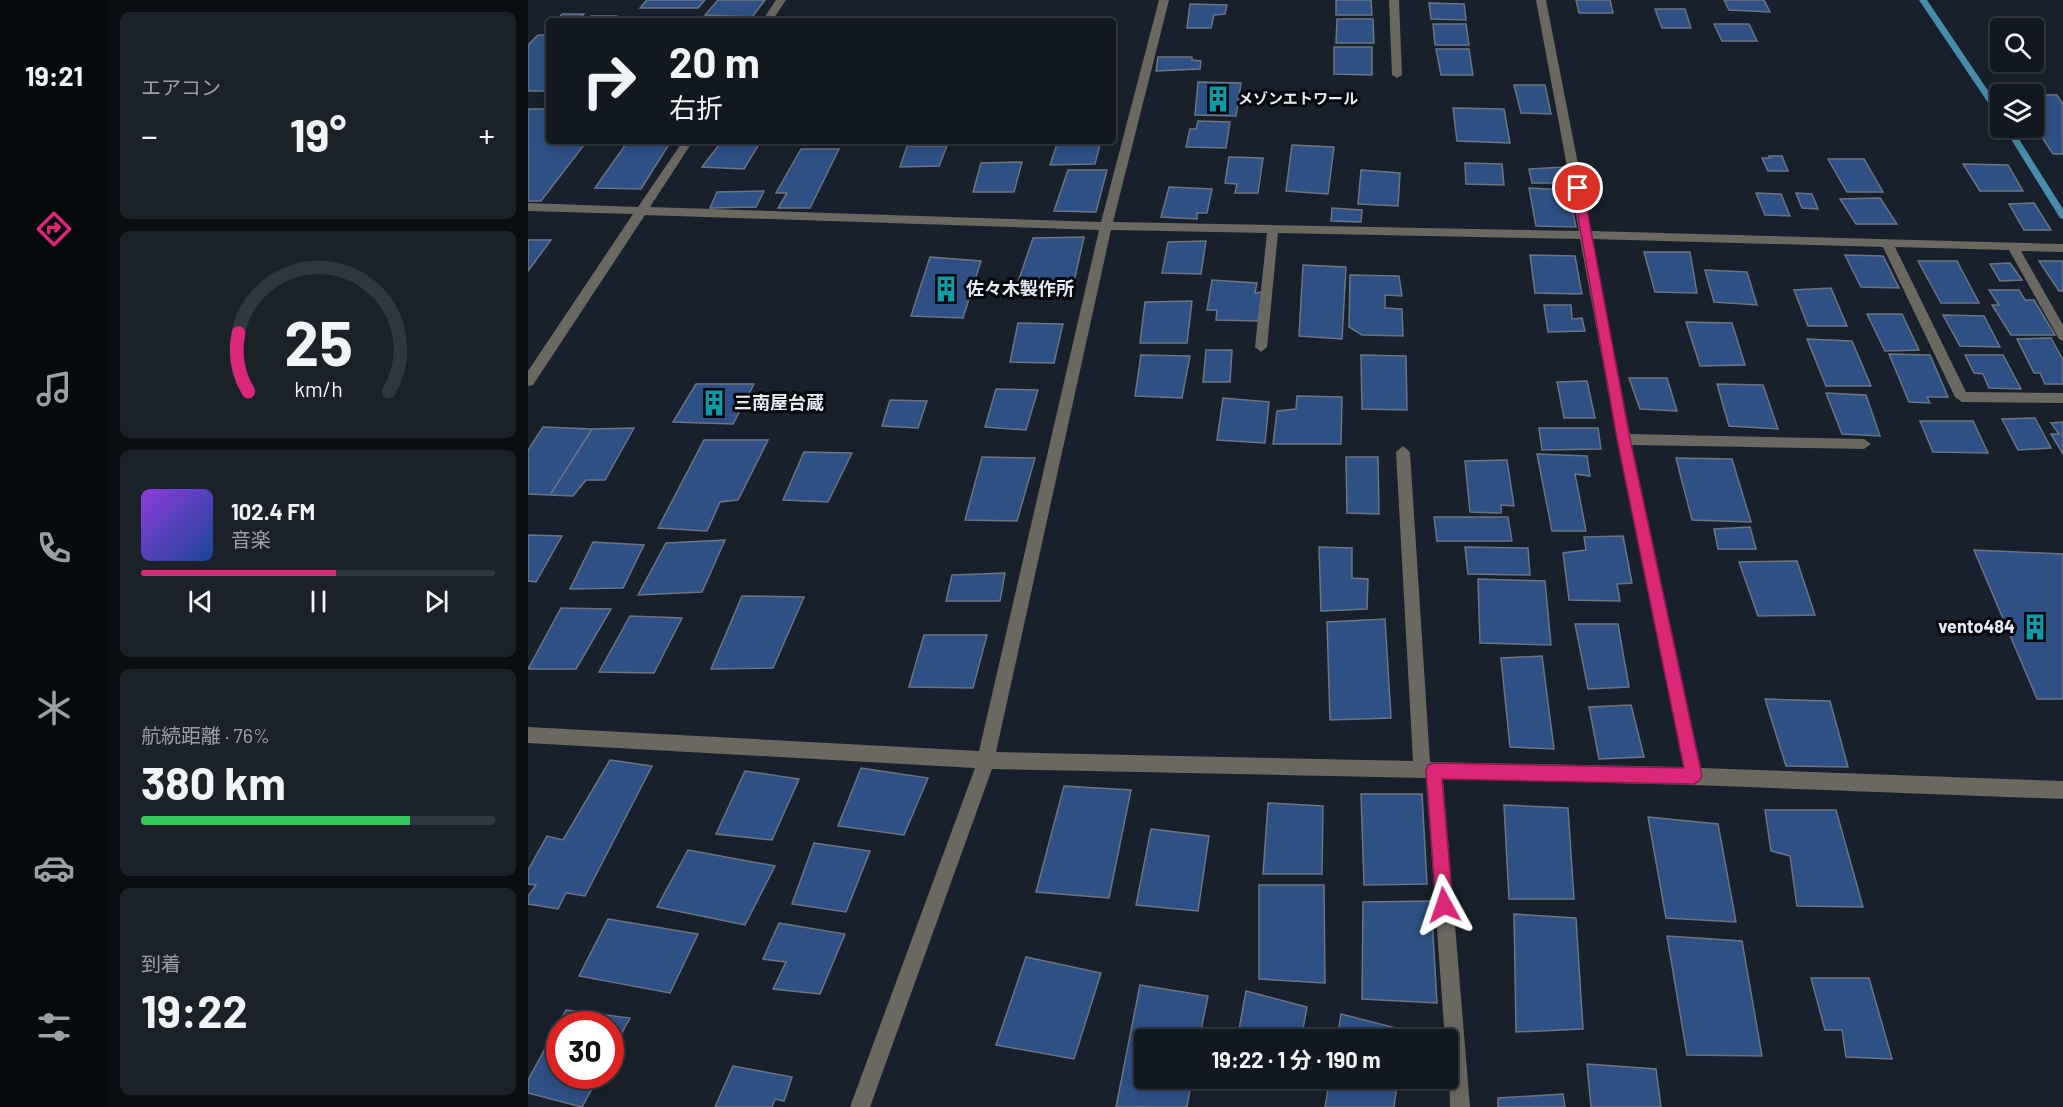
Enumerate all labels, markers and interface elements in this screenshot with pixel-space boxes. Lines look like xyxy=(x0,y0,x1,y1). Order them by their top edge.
map controls xyxy=(1990,18,2044,138)
button: search xyxy=(1990,18,2044,72)
text: 20 m xyxy=(669,36,760,86)
icon: right xyxy=(570,42,648,120)
text: 19:21 xyxy=(25,59,83,91)
text: エアコン xyxy=(141,75,221,99)
building icon: メゾンエトワール xyxy=(1203,84,1233,114)
button: layers xyxy=(1990,84,2044,138)
place label: メゾンエトワール xyxy=(1238,89,1358,107)
text: 右折 xyxy=(669,91,723,123)
text: 19° xyxy=(290,107,346,161)
text: − xyxy=(141,115,158,155)
text: + xyxy=(479,115,495,155)
pin xyxy=(1552,162,1603,213)
icon: arrive xyxy=(1561,171,1594,204)
icon: directions xyxy=(33,208,75,250)
building icon: 佐々木製作所 xyxy=(931,274,961,304)
place label: 佐々木製作所 xyxy=(966,277,1074,299)
text: 25 xyxy=(284,304,352,378)
icon: music xyxy=(33,368,75,410)
text: km/h xyxy=(294,376,342,401)
building icon: 三南屋台蔵 xyxy=(699,388,729,418)
place label: 三南屋台蔵 xyxy=(734,391,824,413)
text: 102.4 FM xyxy=(231,498,315,524)
icon: phone xyxy=(33,527,75,569)
text: 音楽 xyxy=(231,527,271,551)
icon: previous xyxy=(184,585,217,618)
icon: pause xyxy=(302,585,335,618)
icon: next xyxy=(420,585,453,618)
building icon: vento484 xyxy=(2020,612,2050,642)
place label: vento484 xyxy=(1938,615,2015,637)
icon: climate xyxy=(33,687,75,729)
text: 航続距離 · 76% xyxy=(141,723,270,747)
text: 380 km xyxy=(141,755,286,809)
icon: car xyxy=(33,847,75,889)
position arrow xyxy=(1412,873,1476,937)
text: 到着 xyxy=(141,951,181,975)
text: 19:22 xyxy=(141,983,248,1037)
icon: filters xyxy=(33,1006,75,1048)
speed limit sign: 30 xyxy=(546,1011,624,1089)
text: 19:22 · 1 分 · 190 m xyxy=(1211,1046,1381,1072)

